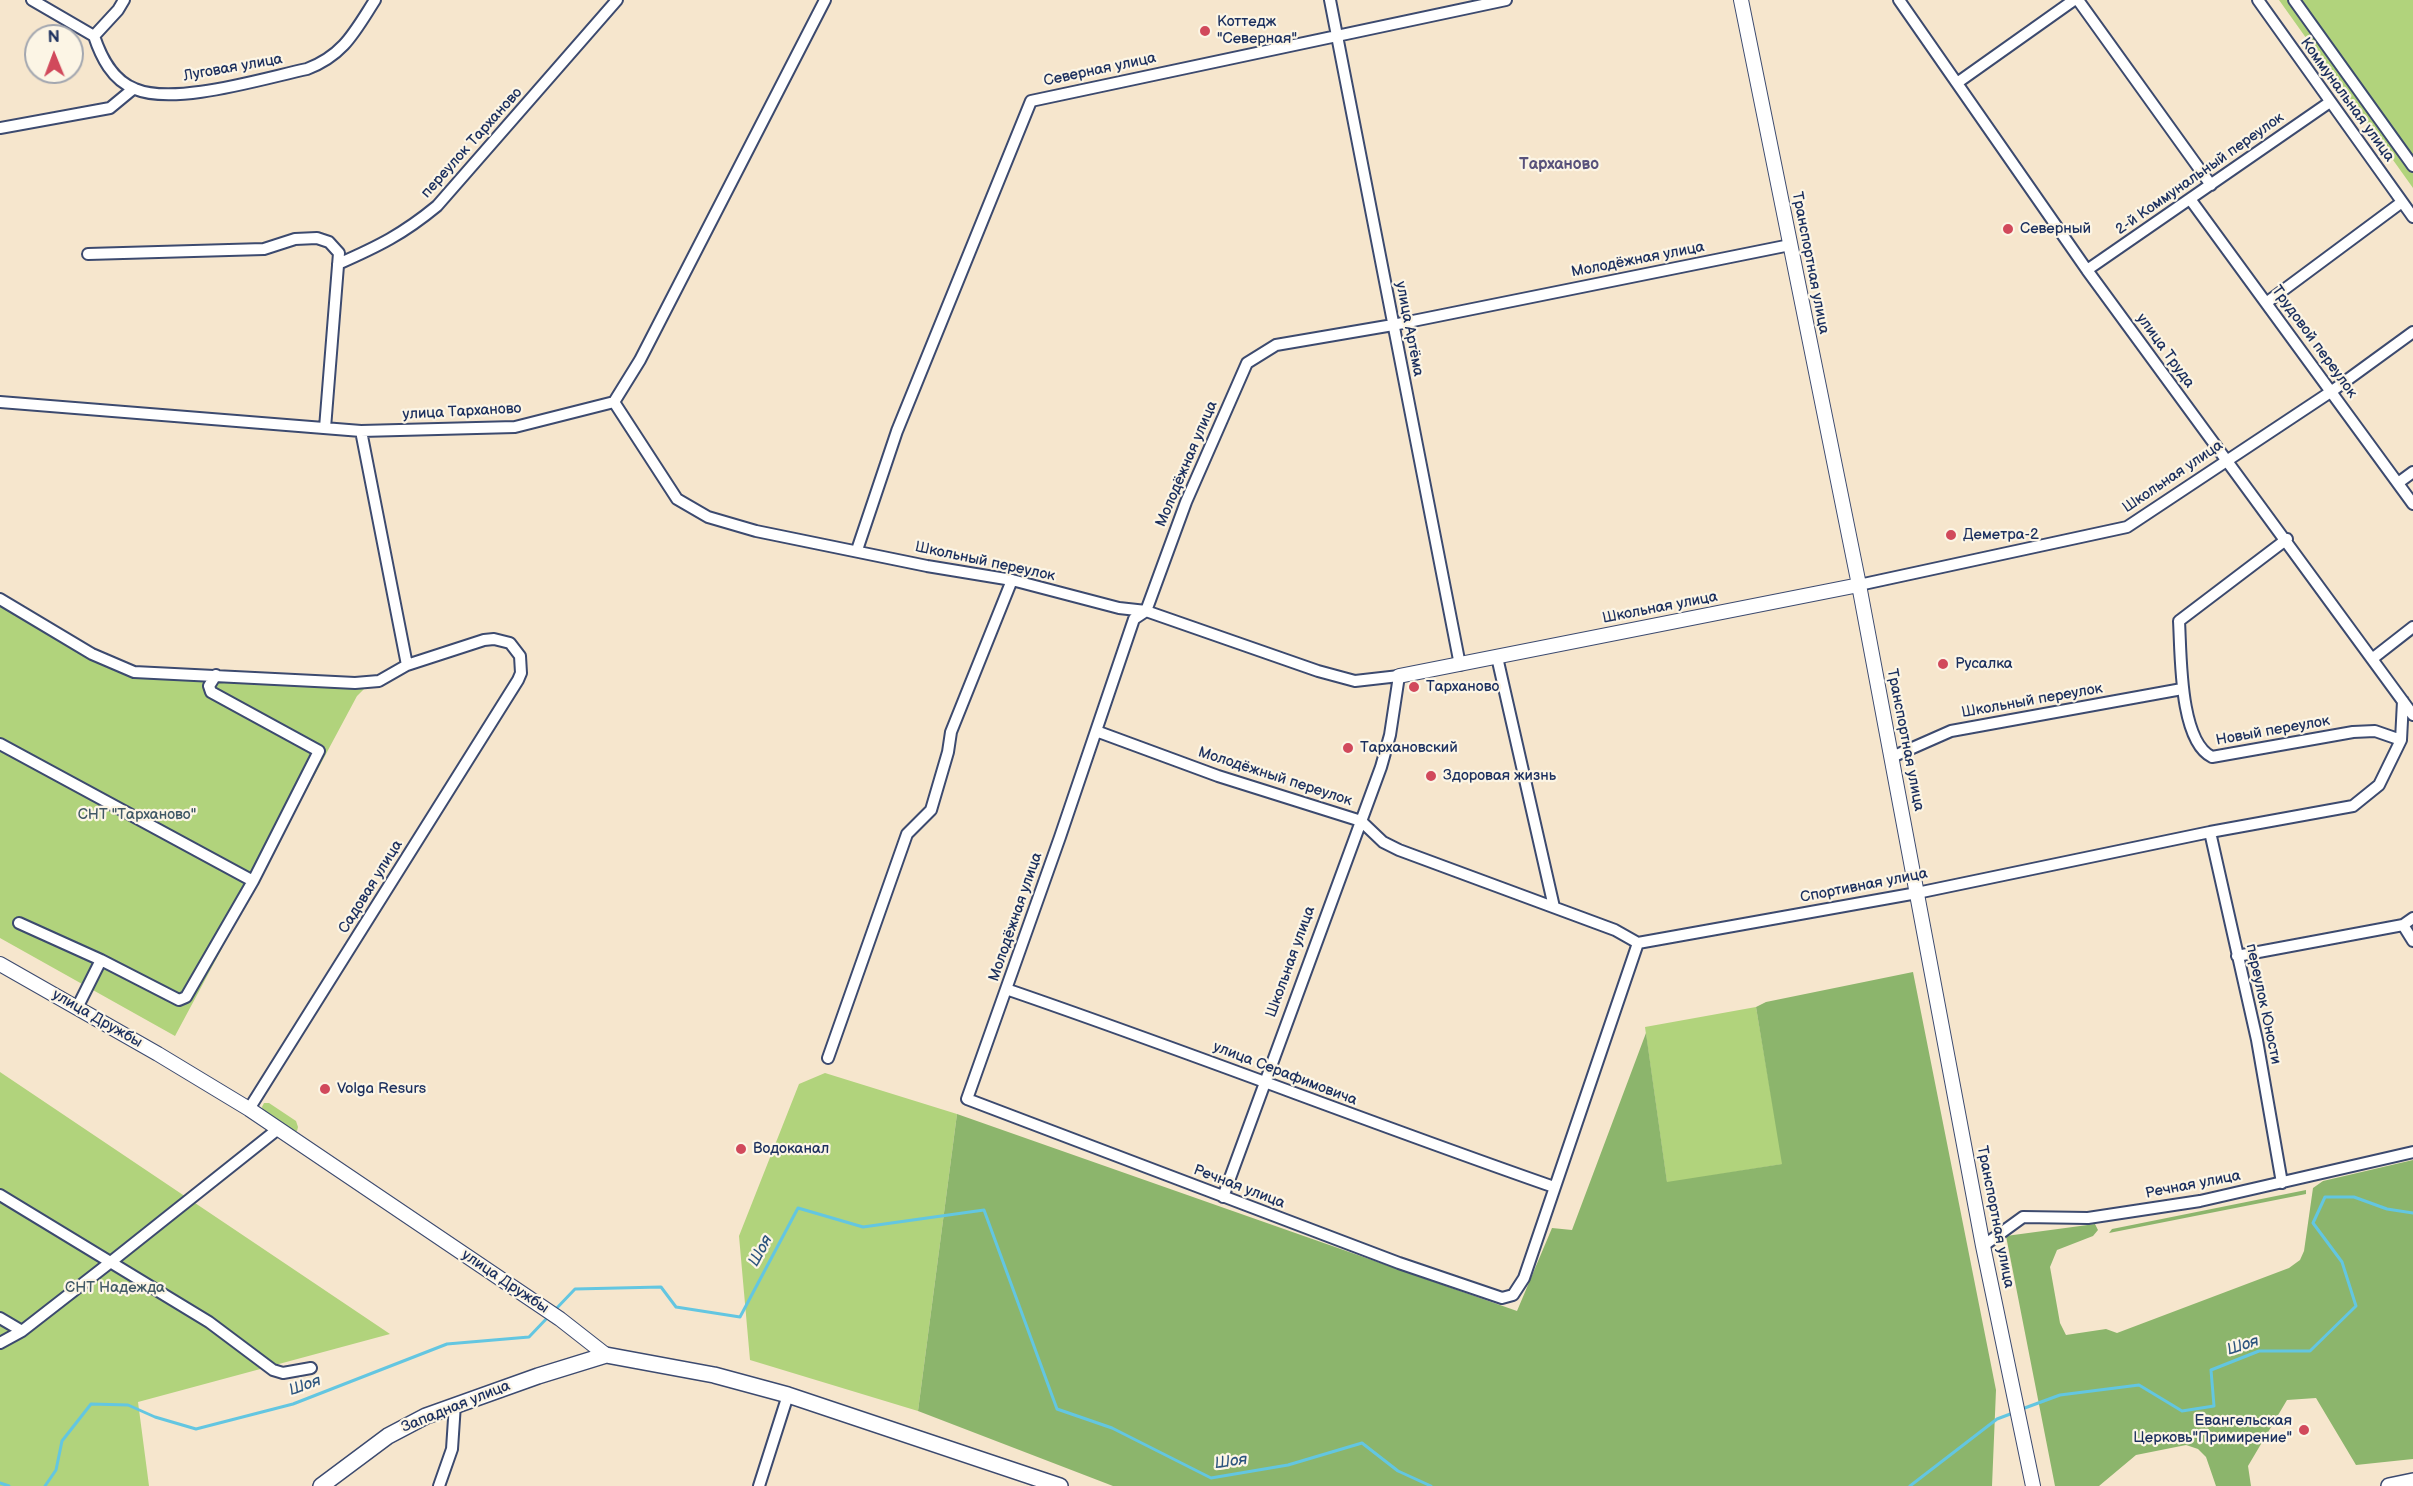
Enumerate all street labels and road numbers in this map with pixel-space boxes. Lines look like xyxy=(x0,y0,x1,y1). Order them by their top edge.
street label: Коммунальная улица xyxy=(2296,35,2398,165)
street label: Северная улица xyxy=(1042,49,1158,91)
street label: Луговая улица xyxy=(182,50,284,86)
street label: переулок Тарханово xyxy=(418,84,526,202)
street label: 2-й Коммунальный переулок xyxy=(2112,109,2288,239)
street label: Транспортная улица xyxy=(1787,190,1833,336)
street label: Молодёжная улица xyxy=(1570,238,1706,282)
street label: улица Артёма xyxy=(1391,280,1427,378)
street label: Трудовой переулок xyxy=(2267,282,2361,402)
street label: улица Труда xyxy=(2132,310,2198,392)
street label: Молодёжная улица xyxy=(1152,398,1222,530)
street label: улица Тарханово xyxy=(402,400,522,424)
street label: Школьная улица xyxy=(2119,437,2227,517)
street label: Школьный переулок xyxy=(913,538,1057,586)
street label: Школьная улица xyxy=(1601,588,1719,628)
street label: Транспортная улица xyxy=(1882,667,1928,813)
street label: Школьный переулок xyxy=(1960,680,2104,722)
street label: Новый переулок xyxy=(2215,712,2331,750)
street label: Молодёжный переулок xyxy=(1196,744,1354,810)
street label: Садовая улица xyxy=(335,837,407,937)
street label: Молодёжная улица xyxy=(985,850,1047,984)
street label: Спортивная улица xyxy=(1799,865,1929,907)
street label: Школьная улица xyxy=(1263,904,1319,1020)
street label: переулок Юности xyxy=(2241,942,2285,1066)
street label: улица Дружбы xyxy=(49,986,145,1052)
street label: улица Серафимовича xyxy=(1210,1038,1360,1110)
street label: Транспортная улица xyxy=(1972,1144,2018,1290)
street label: Речная улица xyxy=(1191,1161,1287,1213)
street label: Речная улица xyxy=(2144,1167,2242,1203)
street label: улица Дружбы xyxy=(458,1246,552,1318)
street label: Западная улица xyxy=(399,1377,513,1437)

